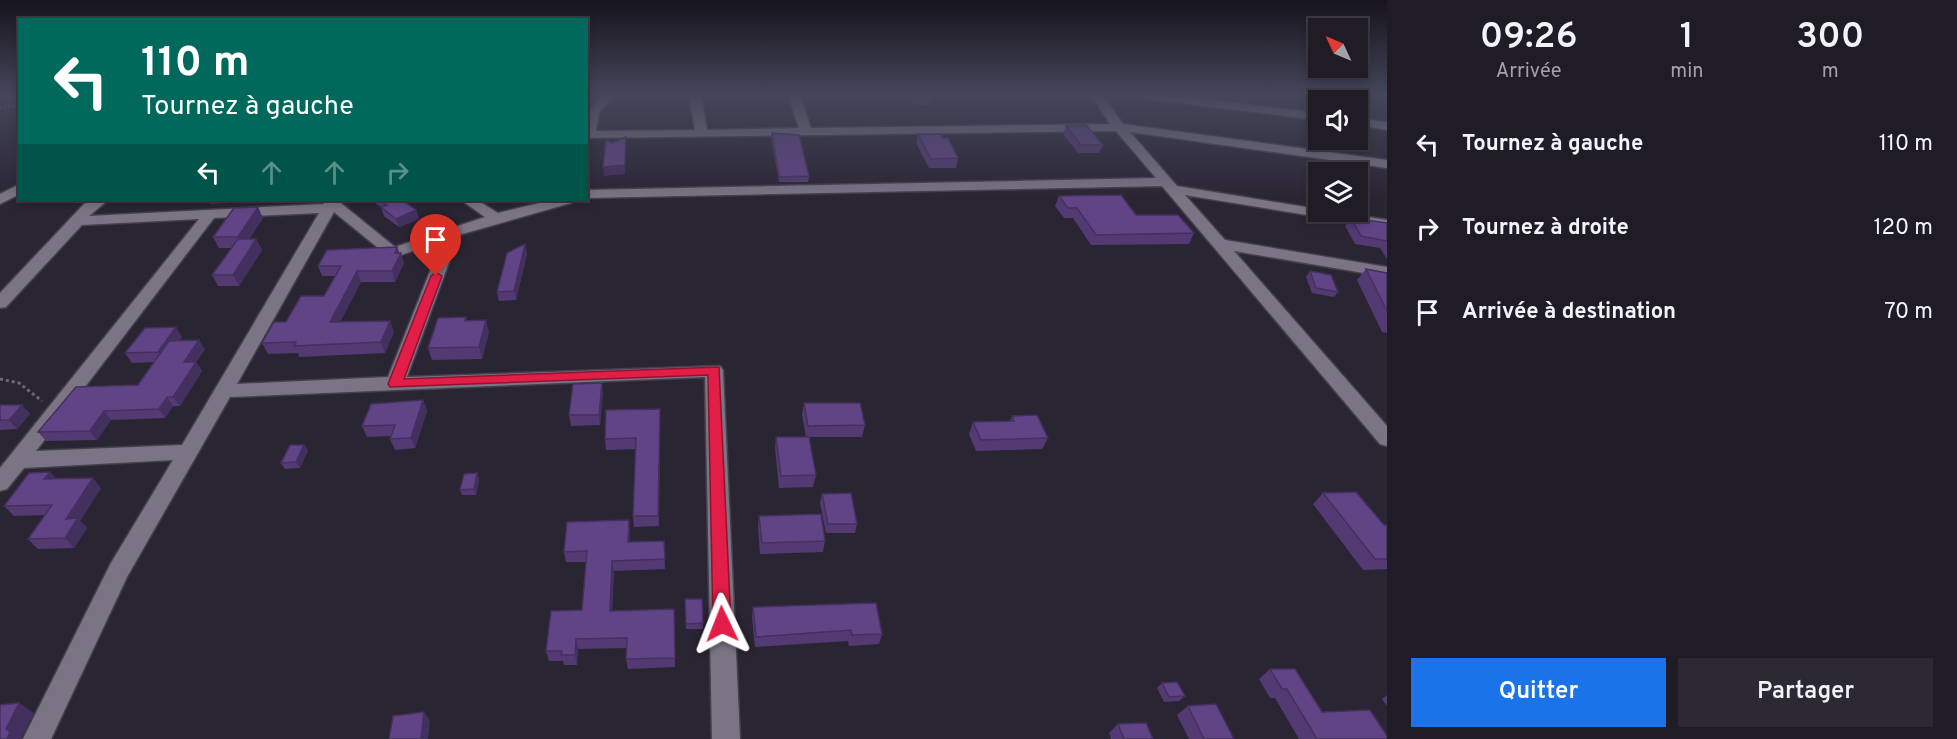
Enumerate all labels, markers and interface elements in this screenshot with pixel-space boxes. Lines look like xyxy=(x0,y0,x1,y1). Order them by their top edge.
text: 09:26 xyxy=(1480,15,1578,61)
text: 1 xyxy=(1680,15,1694,61)
text: 300 xyxy=(1796,15,1864,61)
north arrow xyxy=(1308,18,1368,78)
map controls xyxy=(1308,18,1368,222)
text: 110 m xyxy=(141,38,250,91)
icon: left xyxy=(42,42,120,120)
text: Arrivée xyxy=(1496,59,1561,85)
text: min xyxy=(1670,59,1704,85)
text: m xyxy=(1822,59,1839,85)
text: Tournez à gauche xyxy=(141,90,354,124)
button: sound xyxy=(1308,90,1368,150)
icon: left xyxy=(1411,128,1444,161)
text: Tournez à gauche xyxy=(1462,131,1643,158)
text: 110 m xyxy=(1879,131,1933,158)
icon: left xyxy=(192,156,225,189)
icon: ahead xyxy=(255,156,288,189)
icon: ahead xyxy=(318,156,351,189)
icon: right xyxy=(381,156,414,189)
button: layers xyxy=(1308,162,1368,222)
icon: right xyxy=(1411,212,1444,245)
pin xyxy=(410,214,461,276)
text: Tournez à droite xyxy=(1462,215,1629,242)
text: 120 m xyxy=(1873,215,1933,242)
icon: arrive xyxy=(419,223,452,256)
icon: arrive xyxy=(1411,296,1444,329)
text: Arrivée à destination xyxy=(1462,299,1676,326)
text: 70 m xyxy=(1884,299,1933,326)
position arrow xyxy=(690,592,754,656)
button: Quitter xyxy=(1411,658,1666,727)
button: Partager xyxy=(1678,658,1933,727)

